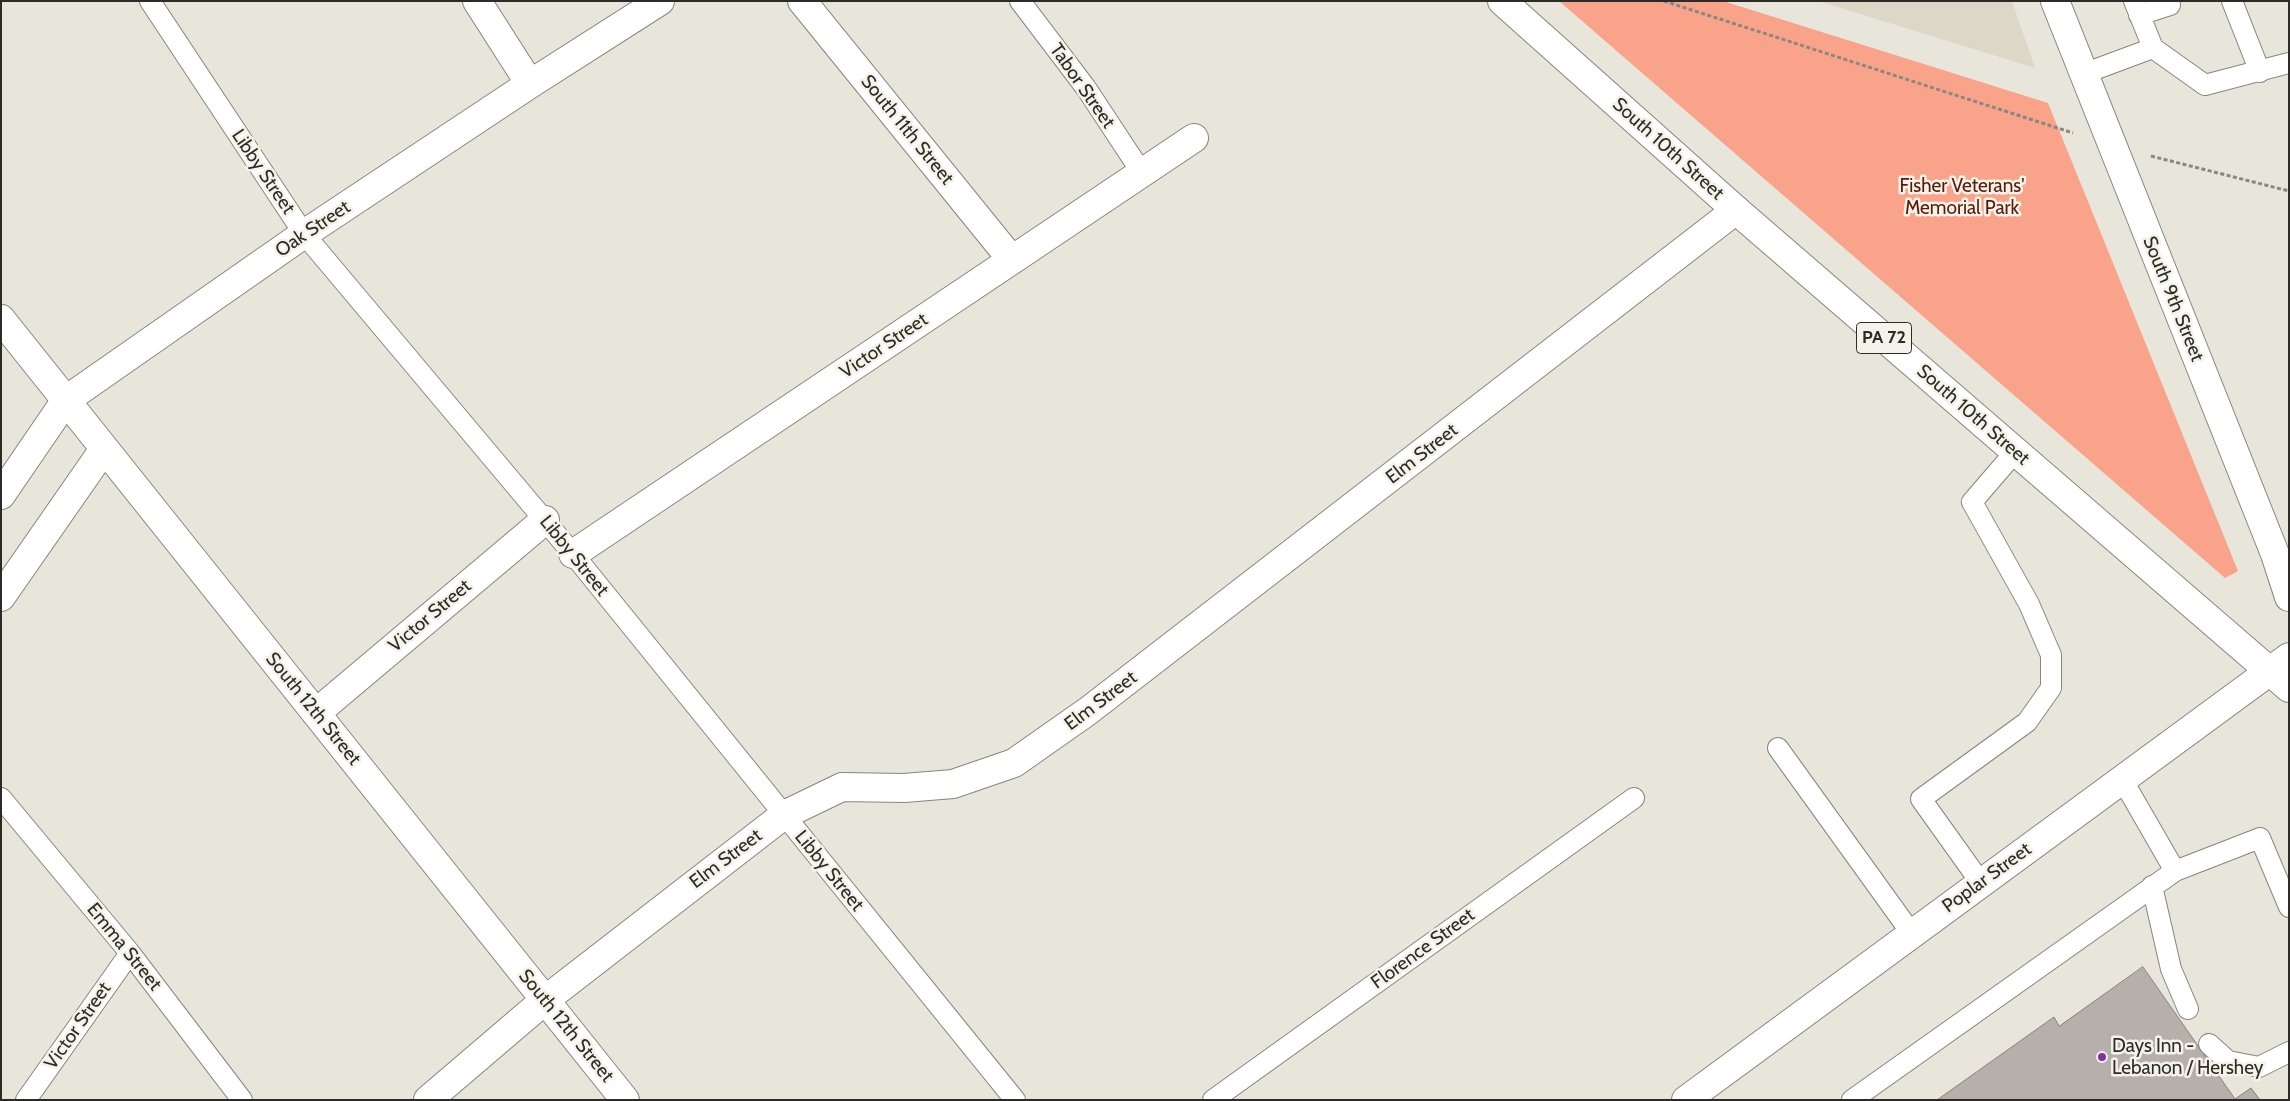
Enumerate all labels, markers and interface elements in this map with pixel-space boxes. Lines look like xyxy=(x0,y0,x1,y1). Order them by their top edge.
street label: Tabor Street xyxy=(1045,39,1119,133)
street label: South 11th Street xyxy=(856,70,958,190)
street label: South 10th Street xyxy=(1608,93,1728,205)
street label: Libby Street xyxy=(226,125,300,219)
park label: Fisher Veterans' Memorial Park xyxy=(1900,175,2024,219)
street label: Oak Street xyxy=(271,196,355,262)
street label: South 9th Street xyxy=(2138,233,2208,365)
street label: Victor Street xyxy=(836,308,932,384)
road number: PA 72 xyxy=(1856,322,1912,353)
street label: South 10th Street xyxy=(1912,360,2034,470)
street label: Elm Street xyxy=(1382,419,1462,489)
street label: Libby Street xyxy=(535,511,613,601)
street label: Victor Street xyxy=(384,575,476,657)
street label: South 12th Street xyxy=(261,648,365,770)
street label: Elm Street xyxy=(1060,666,1142,736)
street label: Elm Street xyxy=(685,824,767,894)
street label: Libby Street xyxy=(790,826,868,916)
street label: Poplar Street xyxy=(1938,838,2036,918)
street label: Emma Street xyxy=(82,899,166,995)
street label: Florence Street xyxy=(1367,904,1479,994)
street label: South 12th Street xyxy=(514,965,618,1087)
street label: Victor Street xyxy=(40,978,116,1074)
place label: Days Inn - Lebanon / Hershey xyxy=(2112,1035,2263,1079)
marker: Days Inn - Lebanon / Hershey xyxy=(2096,1051,2108,1063)

